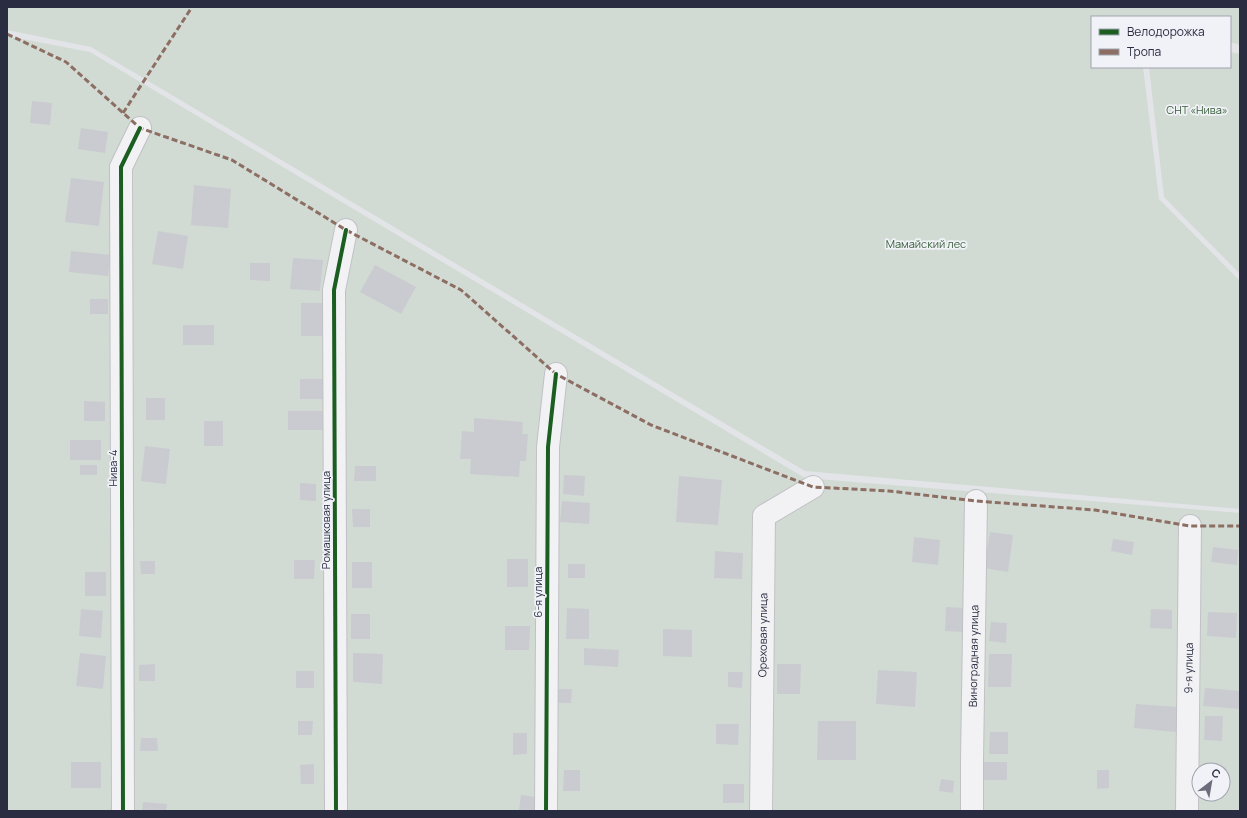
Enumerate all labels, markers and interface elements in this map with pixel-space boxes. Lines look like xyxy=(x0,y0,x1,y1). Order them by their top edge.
legend xyxy=(1091,16,1231,68)
text: Велодорожка xyxy=(1127,23,1205,40)
text: Тропа xyxy=(1127,43,1161,60)
park label: СНТ «Нива» xyxy=(1166,102,1228,117)
park label: Мамайский лес xyxy=(886,236,966,251)
street label: Нива-4 xyxy=(105,449,120,487)
street label: Ромашковая улица xyxy=(318,471,333,569)
street label: 6-я улица xyxy=(530,567,545,617)
street label: Ореховая улица xyxy=(754,593,770,677)
street label: Виноградная улица xyxy=(965,605,981,707)
street label: 9-я улица xyxy=(1180,642,1196,694)
north arrow xyxy=(1191,762,1231,802)
text: С xyxy=(1209,764,1224,782)

